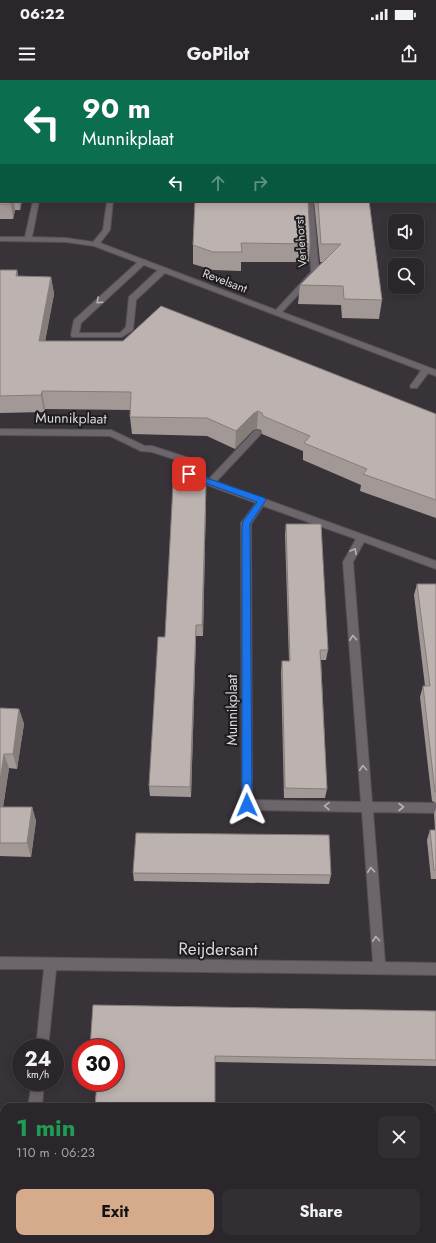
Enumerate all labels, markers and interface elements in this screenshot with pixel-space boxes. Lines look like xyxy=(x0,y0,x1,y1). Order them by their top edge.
text: 06:22 xyxy=(20,3,64,25)
text: GoPilot xyxy=(187,41,249,67)
icon: menu xyxy=(16,43,38,65)
icon: share xyxy=(398,43,420,65)
text: 90 m xyxy=(82,88,151,129)
icon: left xyxy=(16,96,68,148)
text: Munnikplaat xyxy=(82,126,174,152)
icon: left xyxy=(165,172,187,194)
icon: ahead xyxy=(207,172,229,194)
icon: right xyxy=(249,172,271,194)
map controls xyxy=(388,214,424,294)
button: sound xyxy=(388,214,424,250)
street label: Verlehorst xyxy=(290,216,312,268)
button: search xyxy=(388,258,424,294)
street label: Revelsant xyxy=(200,264,250,298)
one-way arrow xyxy=(96,297,103,304)
street label: Munnikplaat xyxy=(35,407,107,429)
pin xyxy=(172,457,206,491)
icon: arrive xyxy=(178,463,200,485)
one-way arrow xyxy=(350,548,357,555)
one-way arrow xyxy=(349,635,358,641)
street label: Munnikplaat xyxy=(222,674,242,746)
one-way arrow xyxy=(359,765,368,771)
position arrow xyxy=(226,784,268,826)
one-way arrow xyxy=(324,802,330,810)
one-way arrow xyxy=(398,803,404,811)
one-way arrow xyxy=(367,867,376,873)
street label: Reijdersant xyxy=(178,936,258,962)
one-way arrow xyxy=(372,936,381,942)
speed limit sign: 30 xyxy=(72,1039,124,1091)
text: 24 xyxy=(24,1045,52,1074)
text: km/h xyxy=(27,1067,49,1082)
text: 1 min xyxy=(16,1110,76,1145)
button: close xyxy=(378,1116,420,1158)
text: 110 m · 06:23 xyxy=(16,1143,95,1162)
button: Exit xyxy=(16,1189,214,1235)
button: Share xyxy=(222,1189,420,1235)

